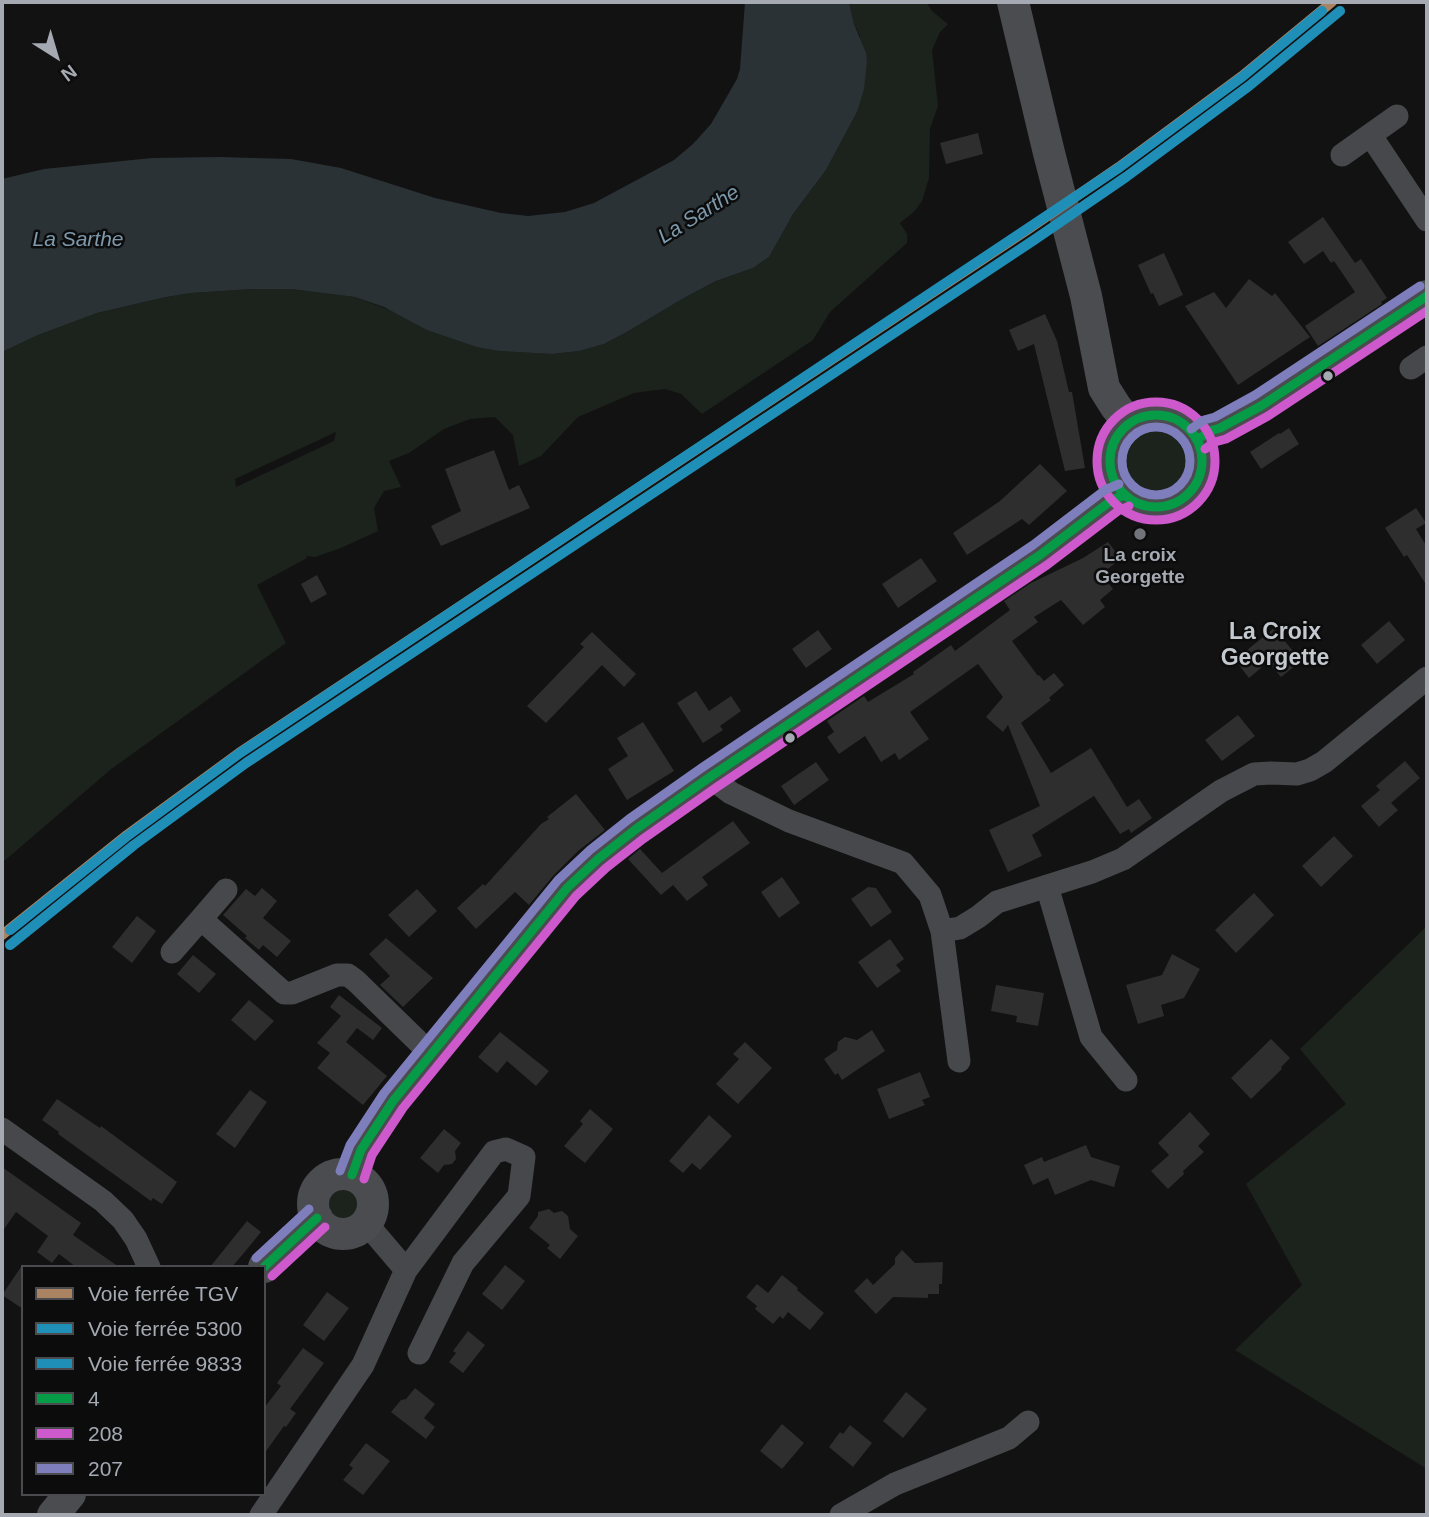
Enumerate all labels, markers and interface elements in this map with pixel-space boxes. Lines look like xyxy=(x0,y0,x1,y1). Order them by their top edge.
north arrow xyxy=(21,21,91,91)
text: N xyxy=(57,61,81,86)
water label: La Sarthe xyxy=(654,180,744,250)
water label: La Sarthe xyxy=(32,227,124,253)
unlabelled marker xyxy=(1321,369,1335,383)
marker: La croix Georgette xyxy=(1132,526,1148,542)
place label: La croix Georgette xyxy=(1095,545,1185,589)
district label: La Croix Georgette xyxy=(1221,619,1329,673)
unlabelled marker xyxy=(783,731,797,745)
legend xyxy=(21,1265,266,1496)
text: Voie ferrée TGV xyxy=(88,1282,238,1305)
text: Voie ferrée 5300 xyxy=(88,1317,242,1340)
text: Voie ferrée 9833 xyxy=(88,1352,242,1375)
text: 4 xyxy=(88,1387,100,1410)
text: 208 xyxy=(88,1422,123,1445)
text: 207 xyxy=(88,1457,123,1480)

